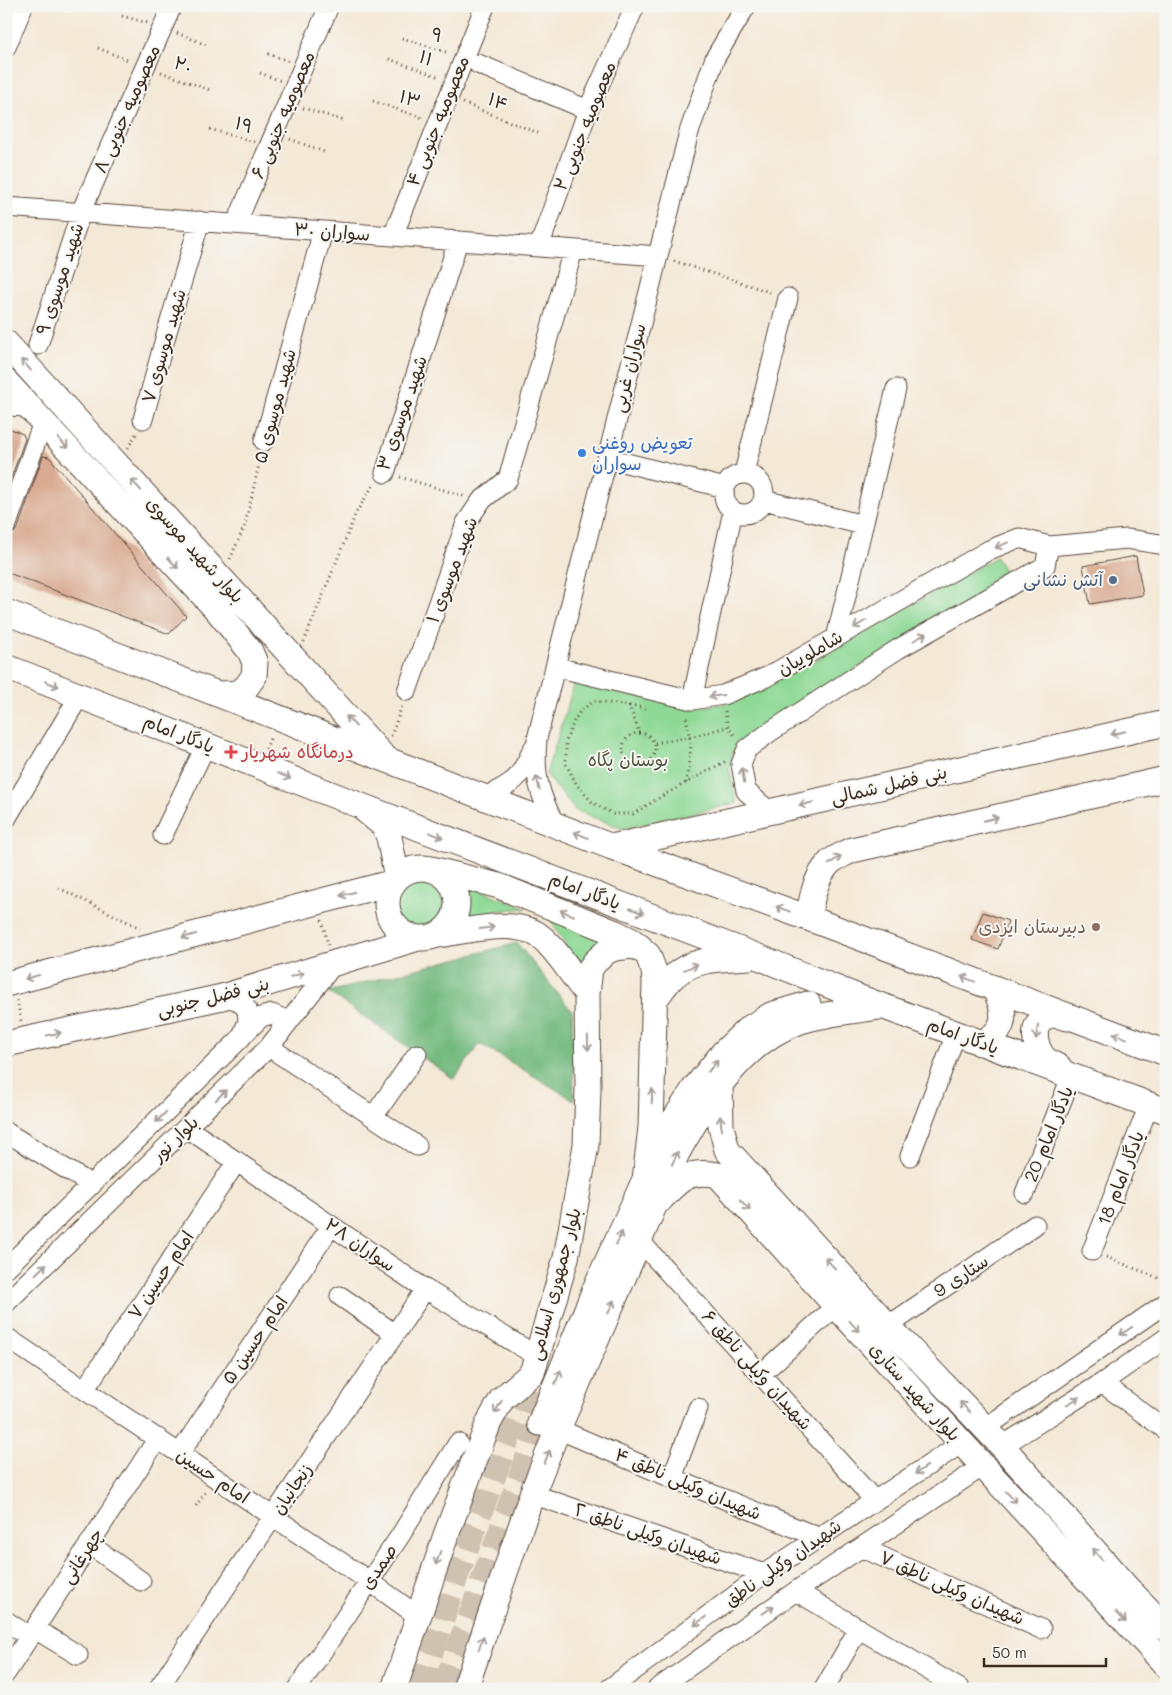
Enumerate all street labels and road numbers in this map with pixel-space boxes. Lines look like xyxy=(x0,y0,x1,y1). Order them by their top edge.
street label: ۹ xyxy=(428,21,446,47)
street label: معصومیه جنوبی ۸ xyxy=(87,41,166,177)
street label: ۱۱ xyxy=(416,44,437,71)
street label: معصومیه جنوبی ۶ xyxy=(244,47,321,182)
street label: ۲۰ xyxy=(171,50,196,78)
street label: معصومیه جنوبی ۴ xyxy=(400,52,475,190)
street label: معصومیه جنوبی ۲ xyxy=(547,57,622,194)
street label: ۱۳ xyxy=(396,83,424,113)
street label: ۱۴ xyxy=(485,86,512,116)
street label: ۱۹ xyxy=(232,110,256,138)
street label: سواران ۳۰ xyxy=(293,216,371,246)
street label: شهید موسوی ۹ xyxy=(30,220,88,338)
street label: شهید موسوی ۷ xyxy=(135,286,191,406)
street label: سواران غربی xyxy=(605,321,651,415)
street label: شهید موسوی ۵ xyxy=(247,346,301,466)
street label: شهید موسوی ۳ xyxy=(370,352,432,473)
street label: بلوار شهید موسوی xyxy=(141,491,250,608)
street label: شهید موسوی ۱ xyxy=(420,513,482,626)
street label: شاملوییان xyxy=(772,624,847,681)
street label: یادگار امام xyxy=(139,708,218,761)
street label: بنی فضل شمالی xyxy=(828,759,949,809)
street label: یادگار امام xyxy=(545,865,624,917)
street label: بنی فضل جنوبی xyxy=(154,970,272,1023)
street label: یادگار امام xyxy=(923,1011,1002,1062)
street label: یادگار امام 20 xyxy=(1018,1082,1081,1186)
street label: بلوار نور xyxy=(145,1110,203,1167)
street label: یادگار امام 18 xyxy=(1091,1127,1152,1229)
street label: بلوار جمهوری اسلامی xyxy=(522,1205,587,1363)
street label: سواران ۲۸ xyxy=(321,1212,401,1277)
street label: امام حسین ۷ xyxy=(122,1226,201,1325)
street label: ستاری 9 xyxy=(928,1248,992,1302)
street label: امام حسین ۵ xyxy=(216,1291,295,1390)
street label: شهیدان وکیلی ناطق ۶ xyxy=(697,1304,818,1435)
street label: بلوار شهید ستاری xyxy=(865,1337,967,1446)
street label: شهیدان وکیلی ناطق ۴ xyxy=(612,1441,765,1525)
street label: امام حسین xyxy=(171,1442,255,1511)
street label: زنجانیان xyxy=(265,1458,317,1519)
street label: شهیدان وکیلی ناطق ٢ xyxy=(572,1497,725,1569)
street label: شهیدان وکیلی ناطق xyxy=(719,1513,846,1611)
street label: چهرغانی xyxy=(54,1523,109,1588)
street label: صمدی xyxy=(354,1539,402,1594)
street label: شهیدان وکیلی ناطق ۷ xyxy=(876,1544,1029,1630)

